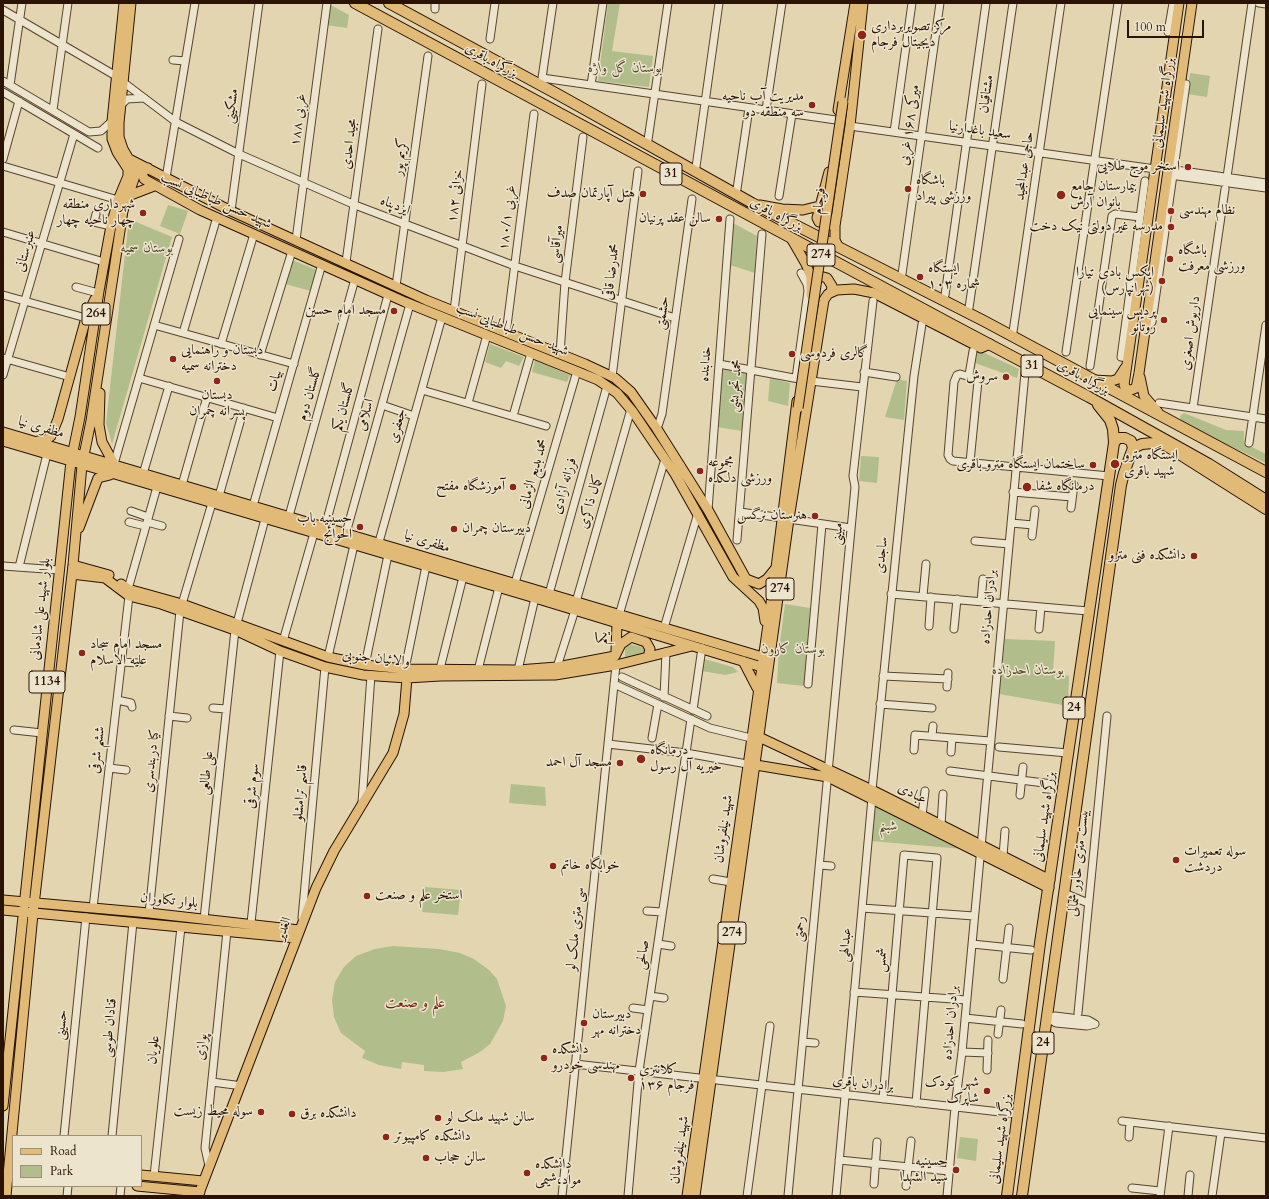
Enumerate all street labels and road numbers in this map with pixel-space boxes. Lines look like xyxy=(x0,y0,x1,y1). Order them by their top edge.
street label: بزرگراه باقری xyxy=(462,40,520,82)
street label: بزرگراه شهید سلیمانی xyxy=(1149,57,1179,149)
street label: مشتاقیان xyxy=(976,74,998,114)
street label: میرکی ۱۶۸ غربی xyxy=(896,83,924,167)
street label: مشکینی xyxy=(221,87,243,125)
street label: ۱۸۸ غربی xyxy=(287,93,311,147)
street label: مجید احدی xyxy=(339,118,361,170)
street label: سعید باغدارنیا xyxy=(948,118,1012,144)
street label: حاجی عبدالمجید xyxy=(1012,131,1038,201)
street label: کریم پور xyxy=(390,137,412,177)
road number: 31 xyxy=(660,163,682,185)
street label: ۱۸۲ خزائی xyxy=(444,168,468,224)
street label: شهید حسن طباطبایی نسب xyxy=(158,169,274,233)
street label: ۱۸۰/۱ غربی xyxy=(496,184,520,252)
street label: فرجام xyxy=(810,186,830,216)
street label: ایزدپناه xyxy=(378,193,412,219)
street label: بزرگراه باقری xyxy=(747,194,805,236)
street label: میرآقاسی xyxy=(546,224,568,264)
street label: عنبرستانی xyxy=(12,228,40,274)
street label: محمدرضا قاقی xyxy=(600,243,624,301)
road number: 274 xyxy=(807,244,835,266)
street label: حشمتی xyxy=(652,295,674,331)
street label: داریوش اصغری xyxy=(1177,295,1205,371)
street label: شهید حسن طباطبایی نسب xyxy=(453,300,571,360)
road number: 264 xyxy=(82,303,110,325)
street label: خدابنده xyxy=(696,346,716,382)
road number: 31 xyxy=(1021,355,1043,377)
street label: بزرگراه باقری xyxy=(1054,357,1112,399)
street label: محمد تجریشی xyxy=(726,359,746,413)
street label: گلستان دوم xyxy=(294,365,326,423)
street label: بیات xyxy=(264,368,286,394)
street label: گلستان یکم xyxy=(329,381,359,433)
street label: اسلامی xyxy=(353,397,379,433)
street label: جعفری xyxy=(385,407,411,445)
street label: مظفری نیا xyxy=(16,413,66,443)
street label: محمد بدیع الزمانی xyxy=(516,437,552,511)
street label: فرزانه آزادی xyxy=(549,456,581,516)
street label: کمال ذاکری xyxy=(575,473,607,531)
street label: مبینی xyxy=(829,522,847,546)
street label: مظفری نیا xyxy=(402,527,452,557)
street label: ساجدی xyxy=(872,536,892,574)
street label: بلوار شهید علی شادمانی xyxy=(27,557,55,661)
street label: برادران احدزاده xyxy=(977,569,1001,645)
road number: 274 xyxy=(766,578,794,600)
street label: یکم xyxy=(594,631,612,645)
street label: والائیان جنوبی xyxy=(341,647,411,671)
road number: 1134 xyxy=(29,671,65,693)
road number: 24 xyxy=(1063,697,1085,719)
street label: ششم شرقی xyxy=(87,725,109,775)
street label: کیا دربندسری xyxy=(140,728,164,794)
street label: علی طالعی xyxy=(196,750,218,796)
street label: سوم شرقی xyxy=(242,763,264,809)
street label: قاسم ترامشلو xyxy=(290,764,312,822)
street label: بزرگراه شهید سلیمانی xyxy=(1030,771,1060,863)
street label: عبادی xyxy=(895,780,929,808)
street label: شهید نیلفروشان xyxy=(711,794,737,864)
street label: بیست متری خاور شمالی xyxy=(1065,808,1093,918)
street label: سی متری ملک لو xyxy=(563,886,589,972)
street label: بلوار تکاوران xyxy=(139,890,199,912)
street label: الغدیر xyxy=(272,915,296,943)
street label: رحمتی xyxy=(790,915,810,943)
road number: 274 xyxy=(718,922,746,944)
street label: عبدالهی xyxy=(836,927,856,963)
street label: صالحی xyxy=(633,939,653,971)
street label: شمس xyxy=(873,947,891,973)
street label: برادران احدزاده xyxy=(939,985,963,1061)
street label: قنادان طوسی xyxy=(99,998,121,1058)
street label: حسینی xyxy=(52,1009,72,1041)
road number: 24 xyxy=(1032,1032,1054,1054)
street label: پوازی xyxy=(192,1033,212,1061)
street label: علویان xyxy=(144,1035,164,1065)
street label: برادران باقری xyxy=(831,1072,895,1096)
street label: بزرگراه شهید سلیمانی xyxy=(986,1093,1016,1185)
street label: شهید نیلفروشان xyxy=(667,1115,693,1185)

